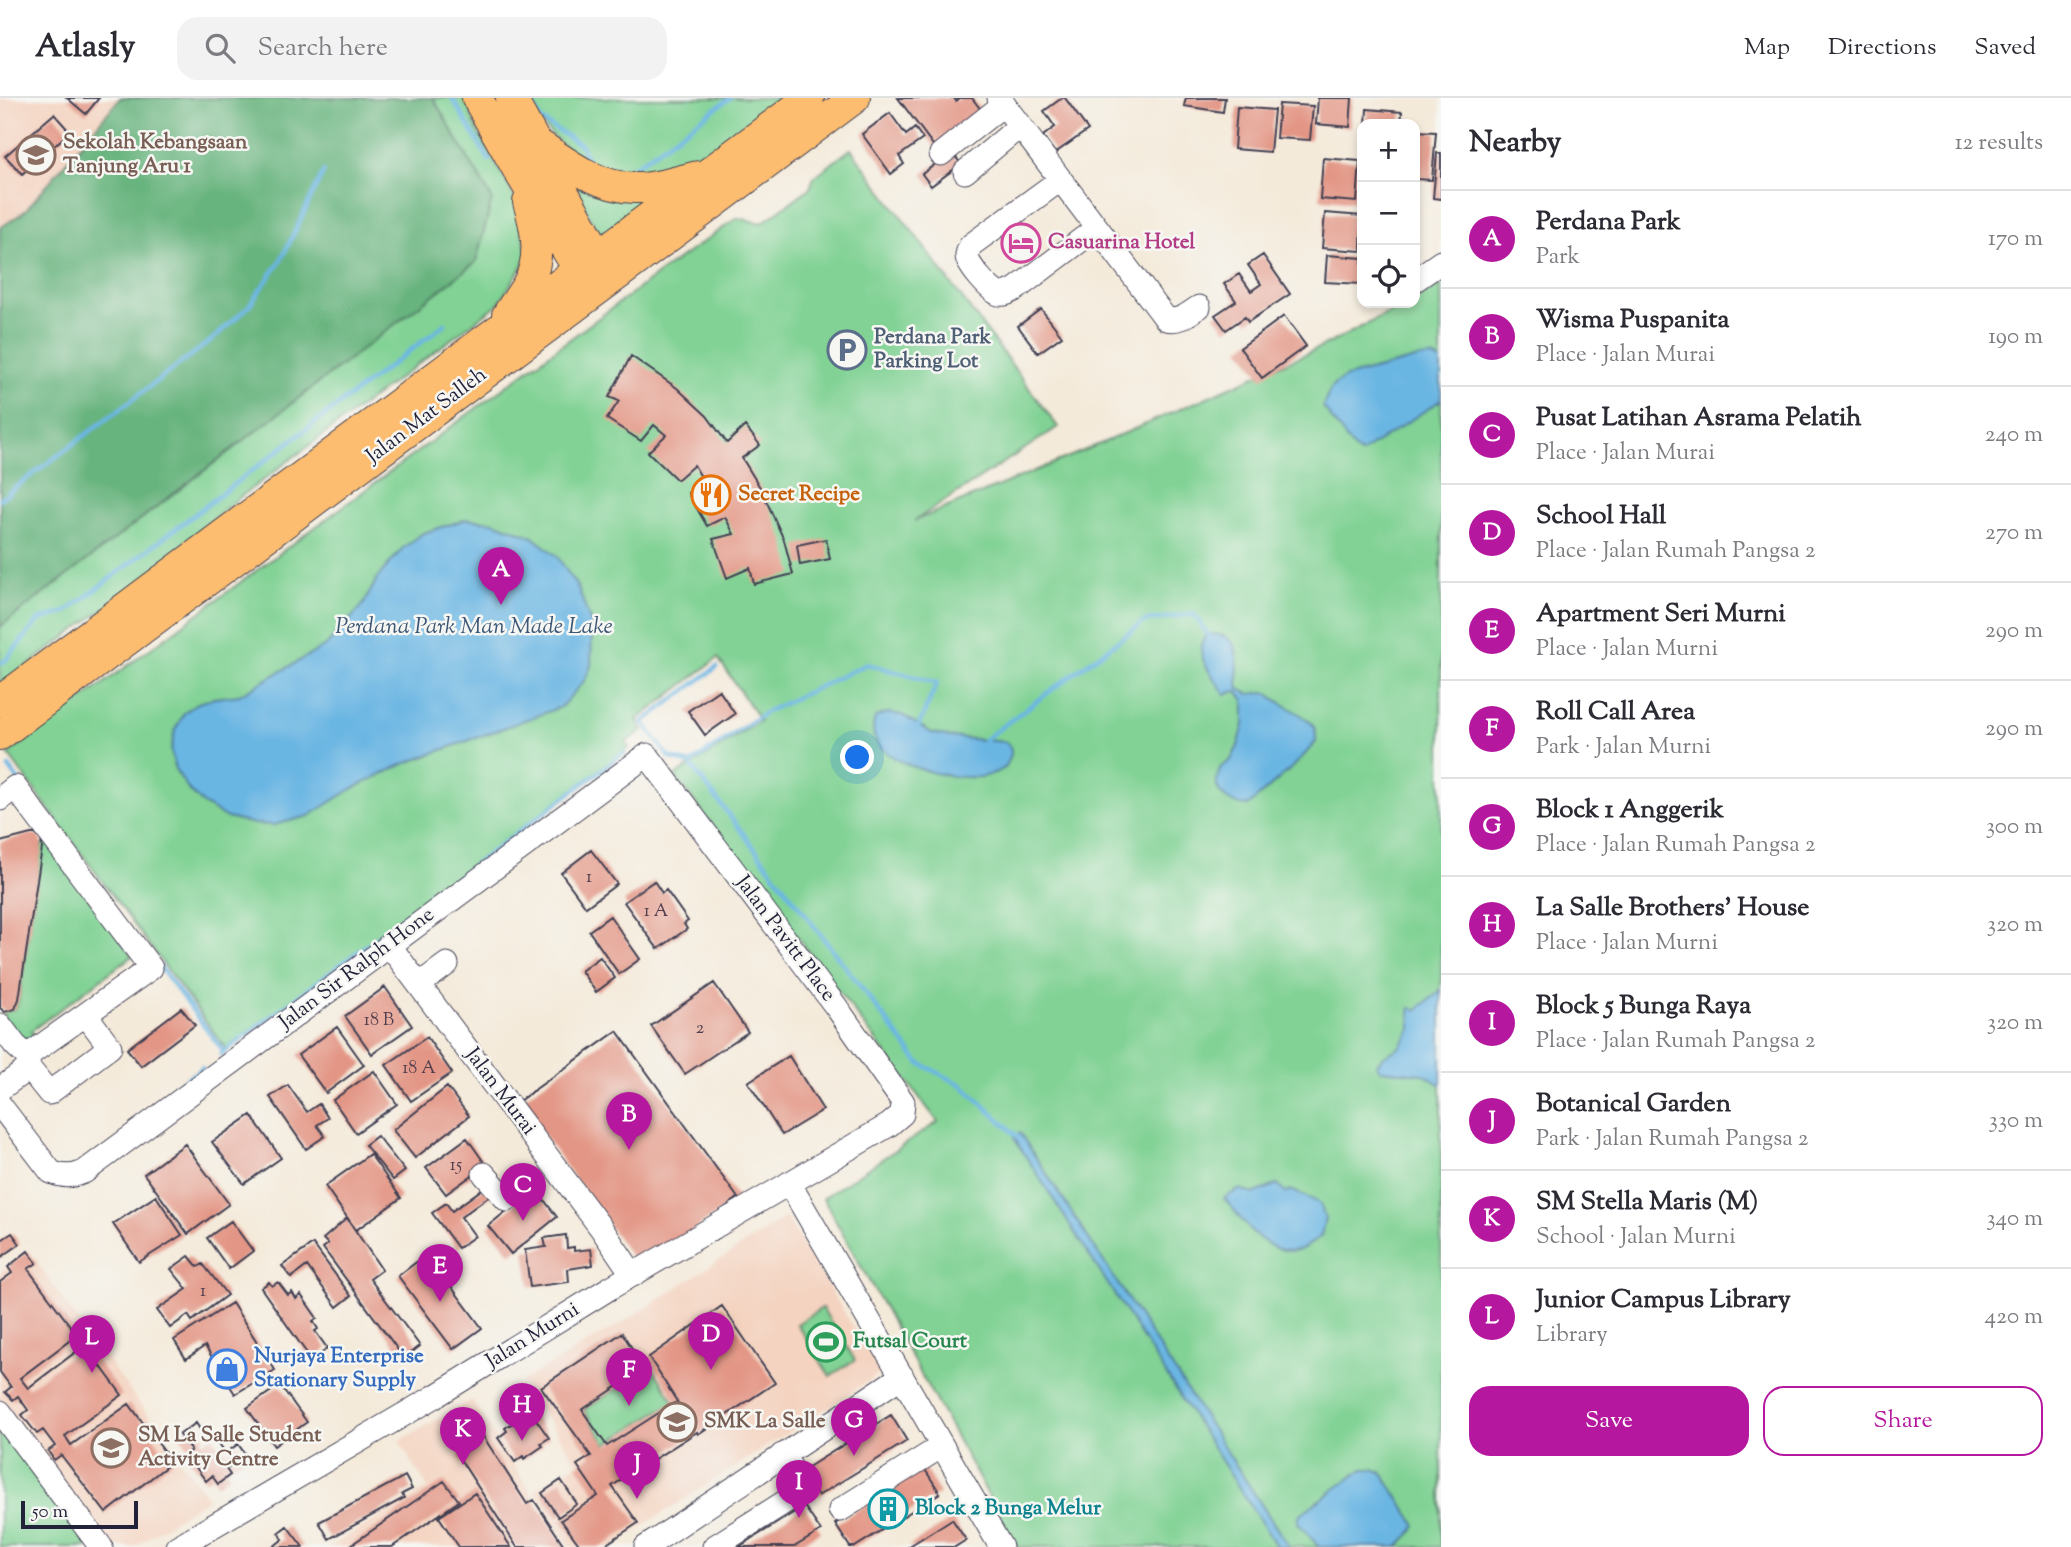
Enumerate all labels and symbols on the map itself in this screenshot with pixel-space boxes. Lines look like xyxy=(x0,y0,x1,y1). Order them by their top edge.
place label: Sekolah Kebangsaan Tanjung Aru 1 xyxy=(63,128,248,182)
school or university icon: Sekolah Kebangsaan Tanjung Aru 1 xyxy=(15,134,57,176)
hotel icon: Casuarina Hotel xyxy=(1000,222,1042,264)
place label: Casuarina Hotel xyxy=(1048,228,1195,258)
place label: Perdana Park Parking Lot xyxy=(874,323,991,377)
parking icon: Perdana Park Parking Lot xyxy=(826,329,868,371)
street label: Jalan Mat Salleh xyxy=(360,361,494,472)
restaurant icon: Secret Recipe xyxy=(690,474,732,516)
place label: Secret Recipe xyxy=(738,480,860,510)
pin: A xyxy=(478,547,524,605)
water label: Perdana Park Man Made Lake xyxy=(335,611,613,644)
your location xyxy=(840,740,874,774)
house number: 1 xyxy=(586,865,592,891)
street label: Jalan Pavitt Place xyxy=(727,869,842,1008)
house number: 1 A xyxy=(644,899,669,925)
street label: Jalan Sir Ralph Hone xyxy=(272,901,441,1038)
house number: 18 B xyxy=(364,1008,394,1034)
house number: 2 xyxy=(696,1016,705,1042)
street label: Jalan Murai xyxy=(456,1041,543,1142)
house number: 18 A xyxy=(402,1056,436,1082)
pin: B xyxy=(606,1092,652,1150)
house number: 15 xyxy=(450,1153,462,1179)
pin: C xyxy=(500,1163,546,1221)
pin: E xyxy=(417,1244,463,1302)
house number: 1 xyxy=(200,1279,206,1305)
street label: Jalan Murni xyxy=(479,1295,586,1377)
pin: D xyxy=(688,1312,734,1370)
pin: L xyxy=(69,1315,115,1373)
sports icon: Futsal Court xyxy=(805,1321,847,1363)
place label: Futsal Court xyxy=(853,1327,968,1357)
place label: Nurjaya Enterprise Stationary Supply xyxy=(254,1342,424,1396)
shop icon: Nurjaya Enterprise Stationary Supply xyxy=(206,1348,248,1390)
pin: F xyxy=(606,1348,652,1406)
pin: H xyxy=(499,1383,545,1441)
pin: G xyxy=(831,1398,877,1456)
school or university icon: SMK La Salle xyxy=(656,1401,698,1443)
pin: K xyxy=(440,1407,486,1465)
place label: SMK La Salle xyxy=(704,1407,826,1437)
place label: SM La Salle Student Activity Centre xyxy=(138,1421,322,1475)
school or university icon: SM La Salle Student Activity Centre xyxy=(90,1427,132,1469)
pin: J xyxy=(614,1441,660,1499)
pin: I xyxy=(776,1460,822,1518)
building icon: Block 2 Bunga Melur xyxy=(867,1488,909,1530)
place label: Block 2 Bunga Melur xyxy=(915,1494,1101,1524)
scale bar xyxy=(21,1498,138,1530)

